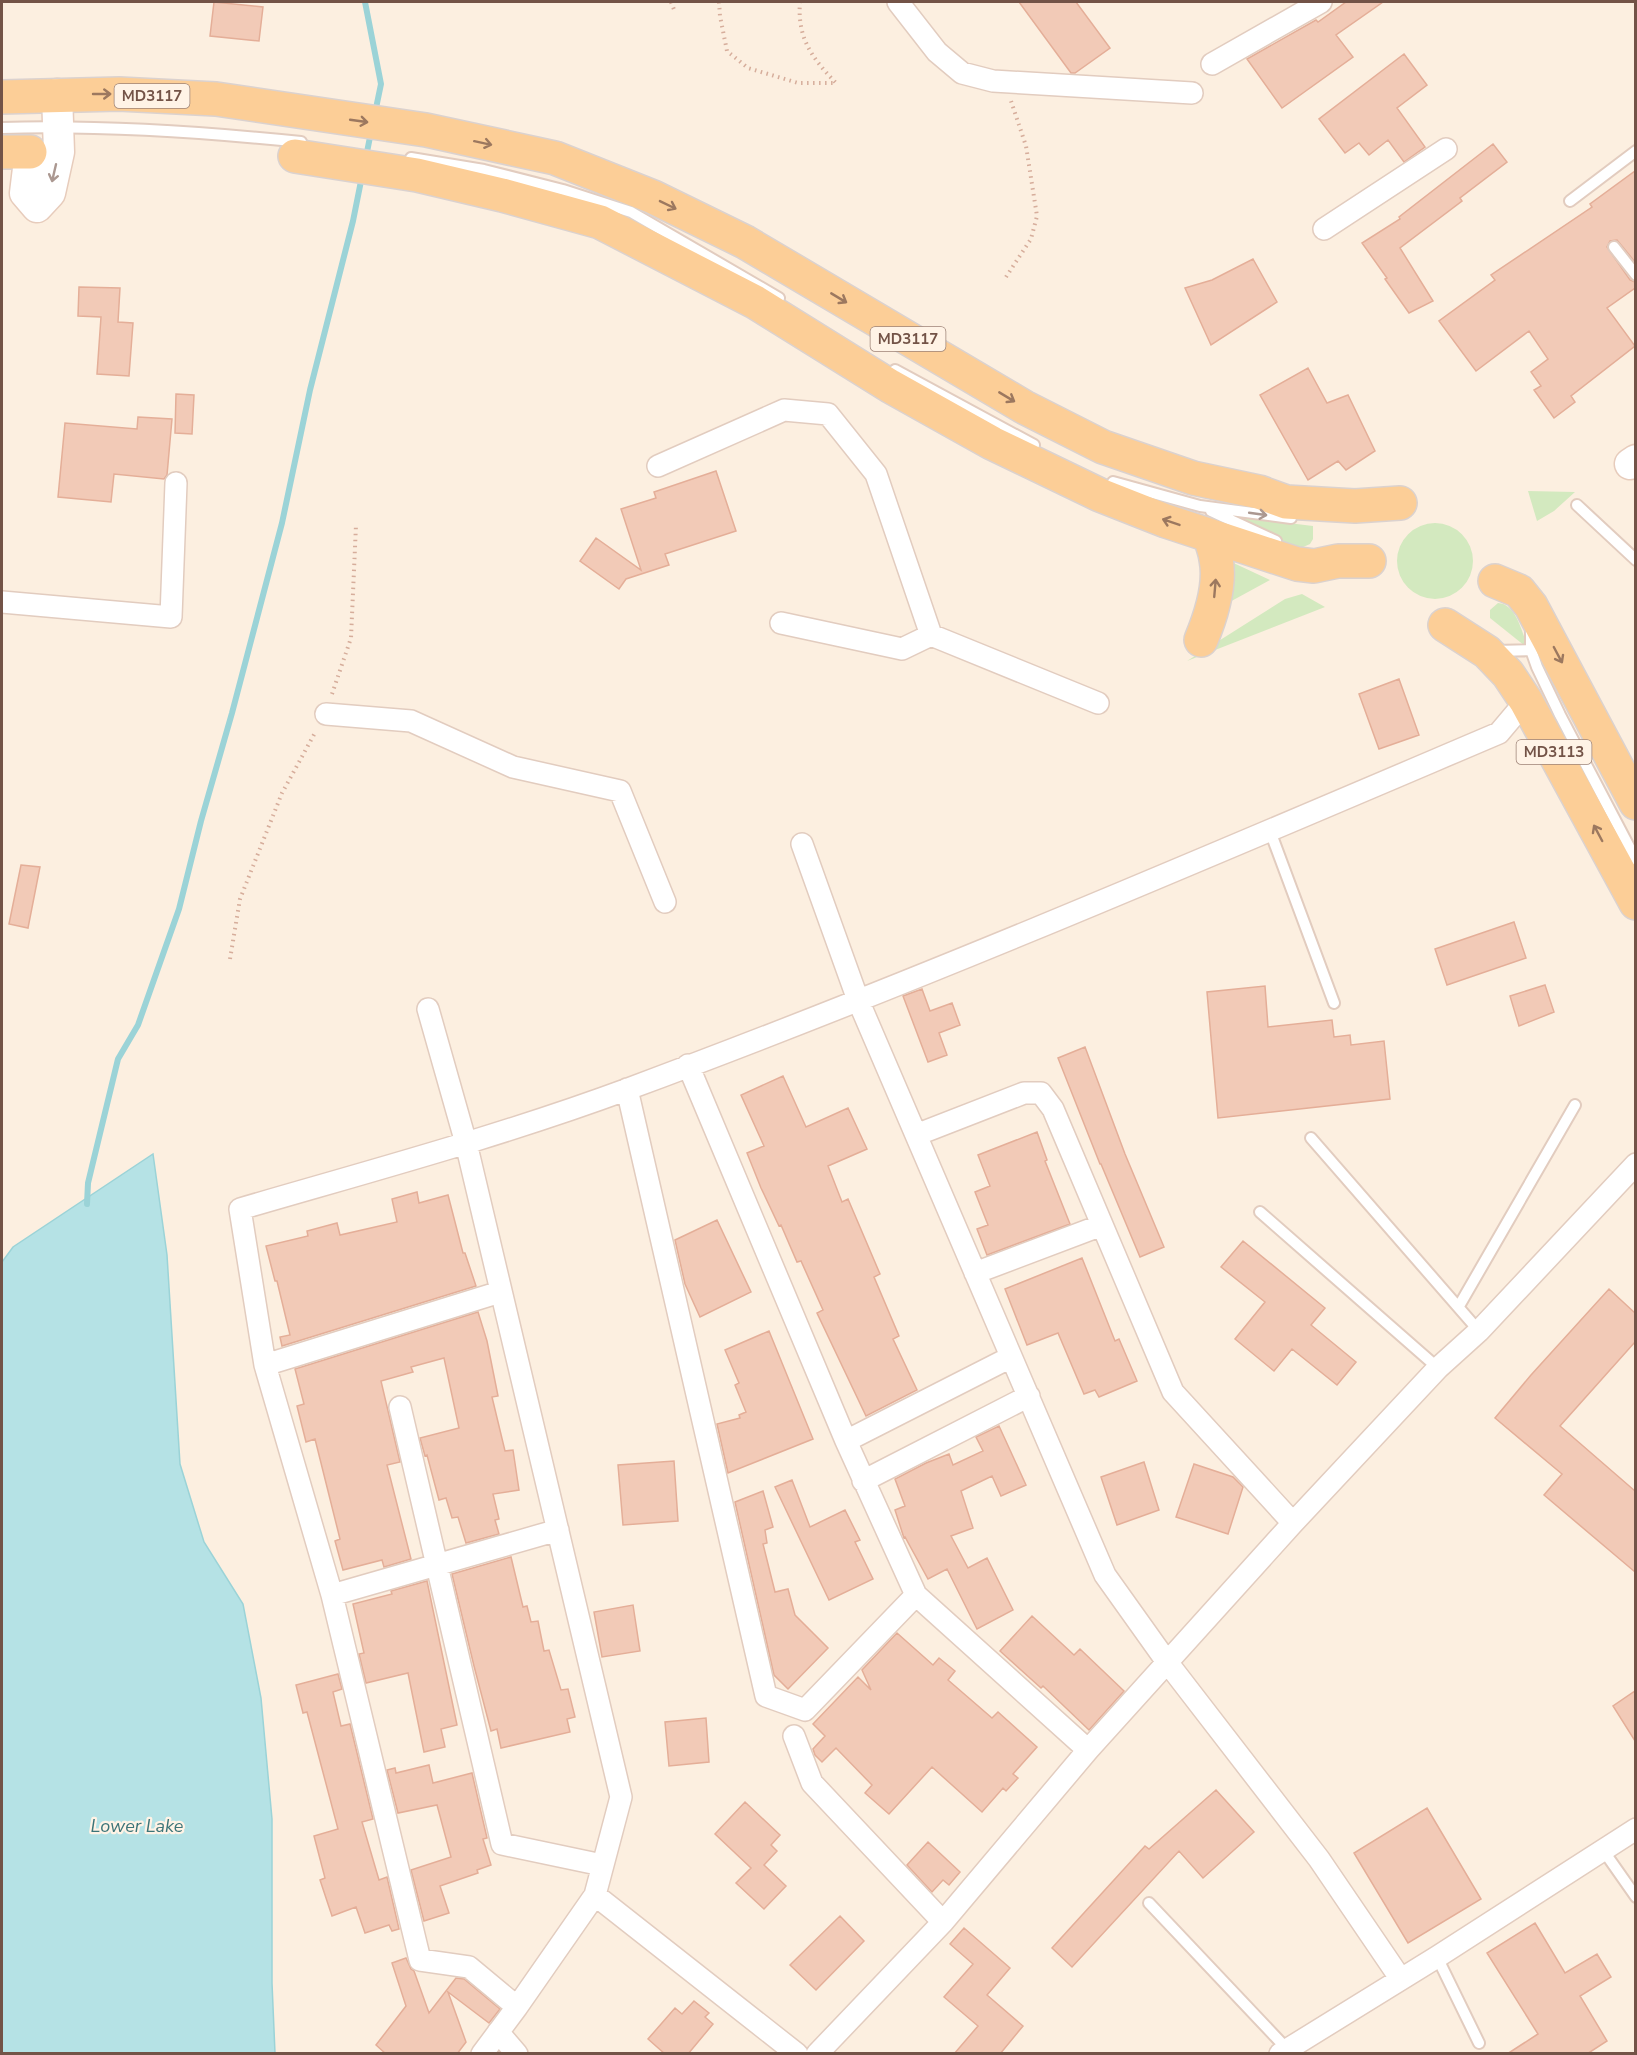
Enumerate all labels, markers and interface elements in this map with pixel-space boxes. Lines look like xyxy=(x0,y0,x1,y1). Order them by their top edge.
road number: MD3117 xyxy=(114,84,190,108)
one-way arrow xyxy=(91,88,111,100)
one-way arrow xyxy=(349,115,369,126)
one-way arrow xyxy=(474,137,493,149)
one-way arrow xyxy=(48,164,60,183)
one-way arrow xyxy=(658,199,676,211)
one-way arrow xyxy=(830,292,847,304)
road number: MD3117 xyxy=(870,327,946,351)
one-way arrow xyxy=(998,391,1015,403)
one-way arrow xyxy=(1247,509,1267,520)
one-way arrow xyxy=(1162,516,1181,527)
one-way arrow xyxy=(1210,578,1221,598)
one-way arrow xyxy=(1552,646,1564,663)
road number: MD3113 xyxy=(1516,740,1592,764)
one-way arrow xyxy=(1592,825,1603,843)
water label: Lower Lake xyxy=(91,1814,184,1838)

